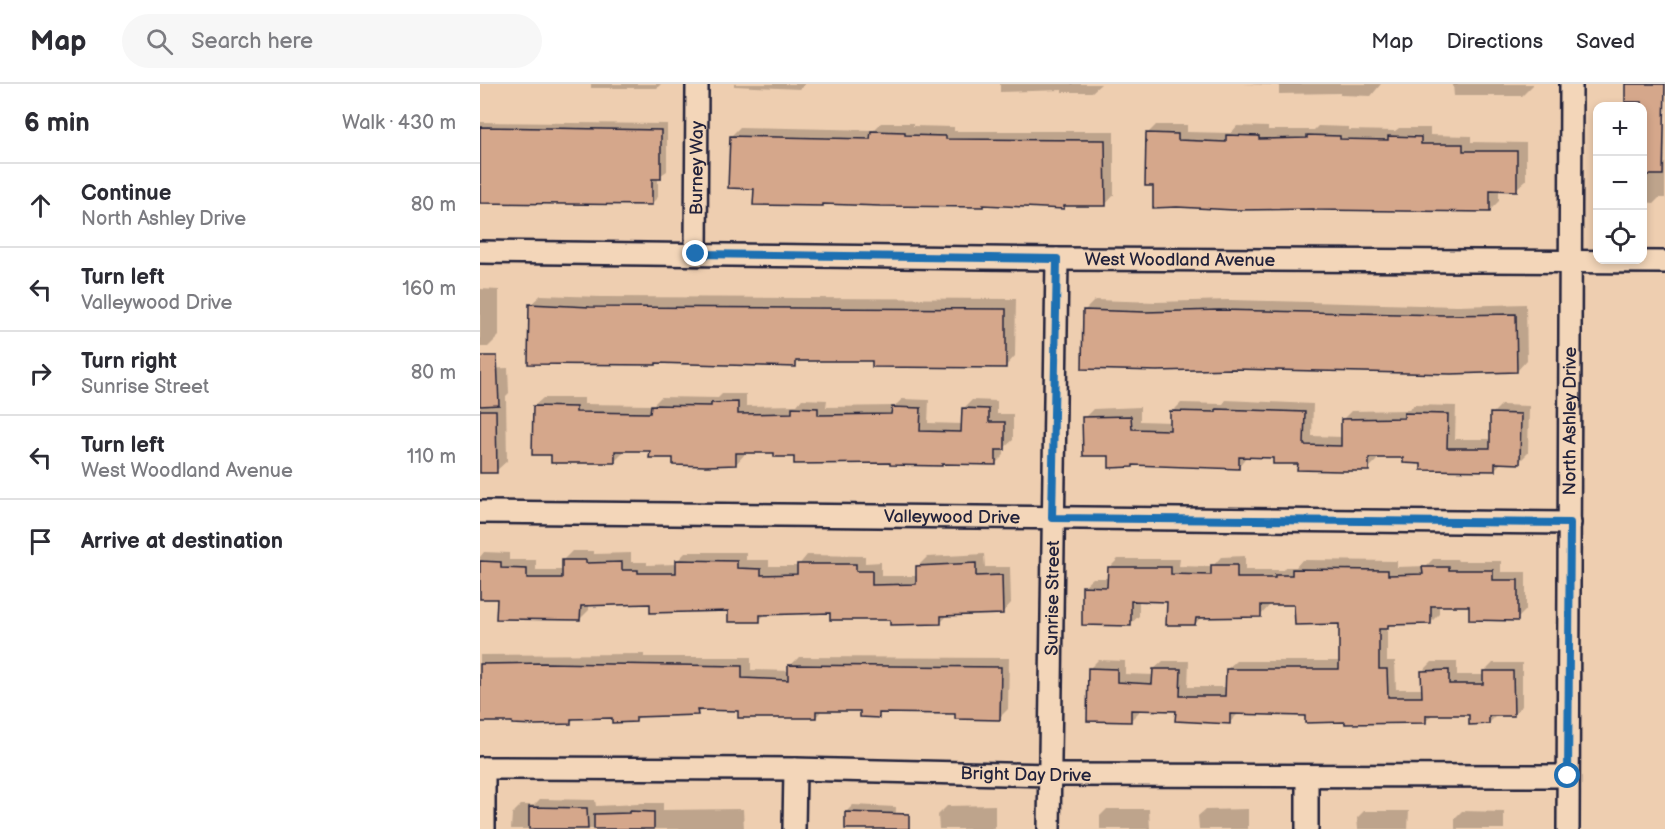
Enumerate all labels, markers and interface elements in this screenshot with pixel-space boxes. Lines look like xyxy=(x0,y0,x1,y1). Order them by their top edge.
search box xyxy=(122,14,542,68)
text: Map xyxy=(30,25,86,58)
icon: search xyxy=(143,25,176,58)
text: Search here xyxy=(191,28,313,55)
text: Map xyxy=(1371,29,1414,54)
text: Directions xyxy=(1447,29,1543,54)
text: Saved xyxy=(1576,29,1635,54)
map controls xyxy=(1593,102,1647,264)
button: + xyxy=(1593,102,1647,156)
text: 6 min xyxy=(24,108,90,139)
text: Walk · 430 m xyxy=(342,111,456,135)
street label: Burney Way xyxy=(686,120,708,215)
button: − xyxy=(1593,156,1647,210)
text: Continue xyxy=(81,180,171,207)
icon: ahead xyxy=(24,189,57,222)
text: 80 m xyxy=(411,193,456,217)
text: North Ashley Drive xyxy=(81,207,246,231)
button: locate xyxy=(1593,210,1647,264)
route end xyxy=(682,240,708,266)
street label: West Woodland Avenue xyxy=(1085,249,1276,271)
text: Turn left xyxy=(81,264,165,291)
icon: left xyxy=(24,273,57,306)
text: 160 m xyxy=(402,277,456,301)
text: Valleywood Drive xyxy=(81,291,232,315)
street label: North Ashley Drive xyxy=(1559,346,1581,495)
text: Turn right xyxy=(81,348,177,375)
icon: right xyxy=(24,357,57,390)
text: 80 m xyxy=(411,361,456,385)
text: Sunrise Street xyxy=(81,375,209,399)
text: Turn left xyxy=(81,432,165,459)
icon: left xyxy=(24,441,57,474)
text: 110 m xyxy=(407,445,456,469)
text: West Woodland Avenue xyxy=(81,459,293,483)
street label: Valleywood Drive xyxy=(884,506,1021,528)
icon: arrive xyxy=(24,525,57,558)
text: Arrive at destination xyxy=(81,528,283,555)
street label: Sunrise Street xyxy=(1041,540,1064,656)
route start xyxy=(1554,762,1580,788)
street label: Bright Day Drive xyxy=(960,763,1092,786)

